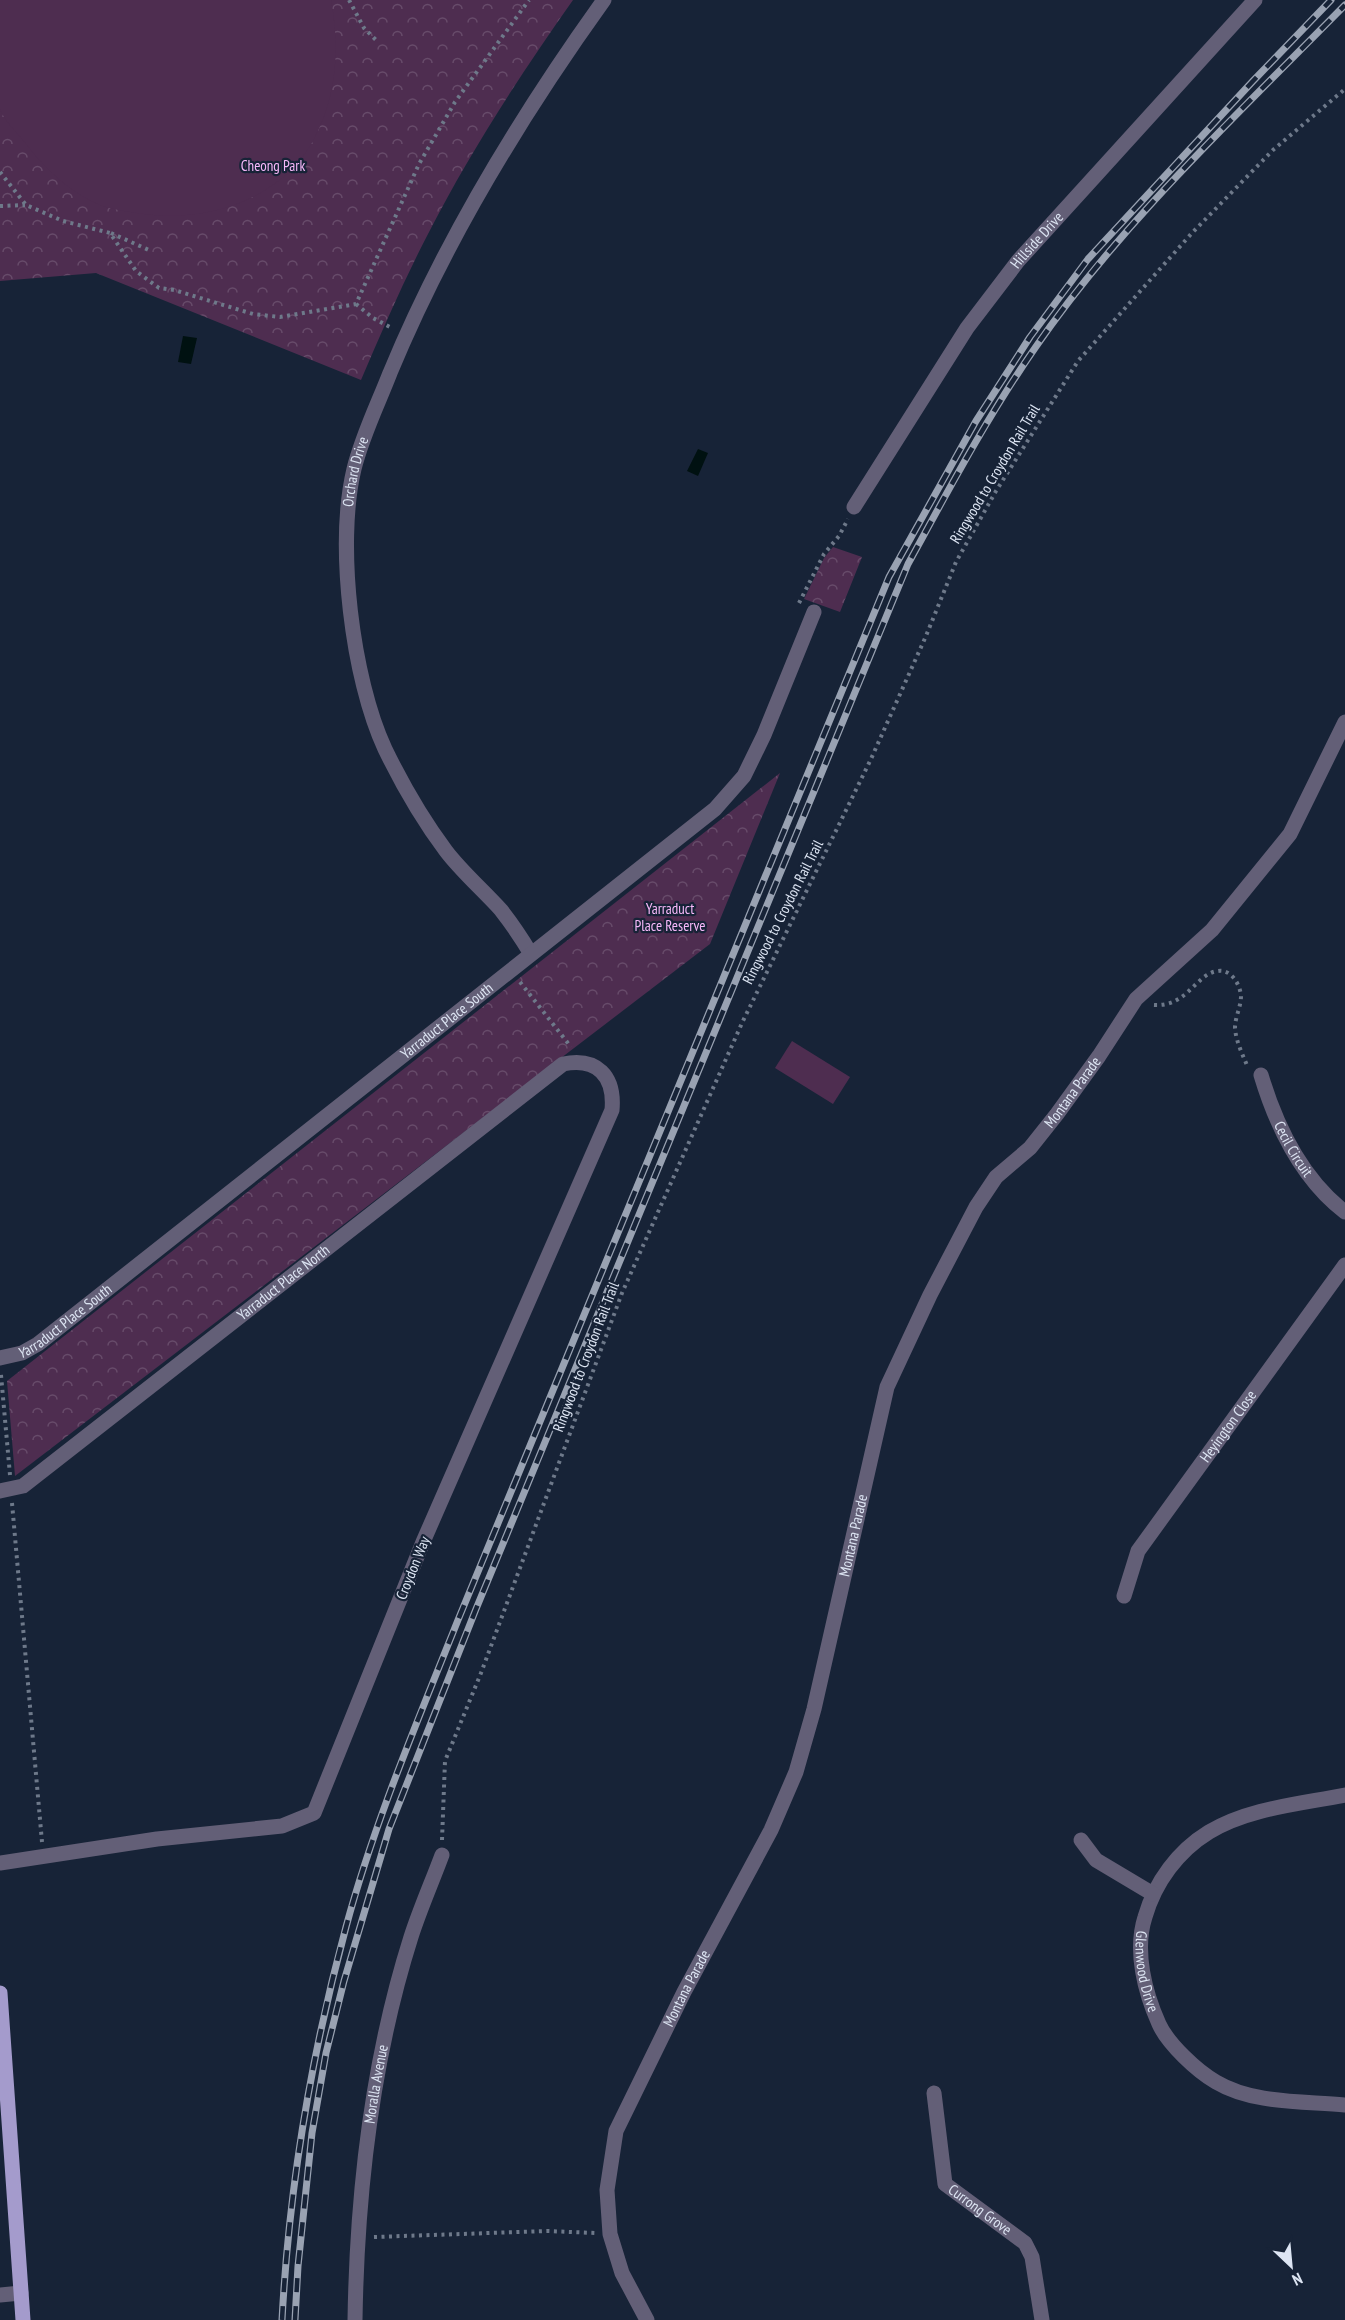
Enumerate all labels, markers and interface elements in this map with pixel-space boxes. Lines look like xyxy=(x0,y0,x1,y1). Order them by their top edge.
park label: Cheong Park xyxy=(241,156,305,175)
street label: Hillside Drive xyxy=(1006,208,1067,272)
street label: Ringwood to Croydon Rail Trail xyxy=(945,400,1044,547)
street label: Orchard Drive xyxy=(338,434,372,508)
street label: Ringwood to Croydon Rail Trail xyxy=(738,836,827,987)
park label: Yarraduct Place Reserve xyxy=(635,899,705,935)
street label: Yarraduct Place South xyxy=(396,978,497,1063)
street label: Montana Parade xyxy=(1040,1053,1105,1132)
street label: Cecil Circuit xyxy=(1270,1118,1317,1181)
street label: Yarraduct Place North xyxy=(233,1240,333,1324)
street label: Yarraduct Place South xyxy=(17,1279,115,1362)
street label: Ringwood to Croydon Rail Trail xyxy=(548,1279,623,1434)
street label: Heyington Close xyxy=(1195,1386,1260,1466)
street label: Montana Parade xyxy=(834,1492,871,1578)
street label: Croydon Way xyxy=(391,1533,434,1602)
street label: Glenwood Drive xyxy=(1131,1930,1163,2015)
street label: Montana Parade xyxy=(659,1946,714,2030)
street label: Moralla Avenue xyxy=(360,2043,392,2125)
street label: Currong Grove xyxy=(945,2180,1016,2239)
north arrow xyxy=(1261,2236,1321,2296)
text: N xyxy=(1289,2269,1306,2290)

